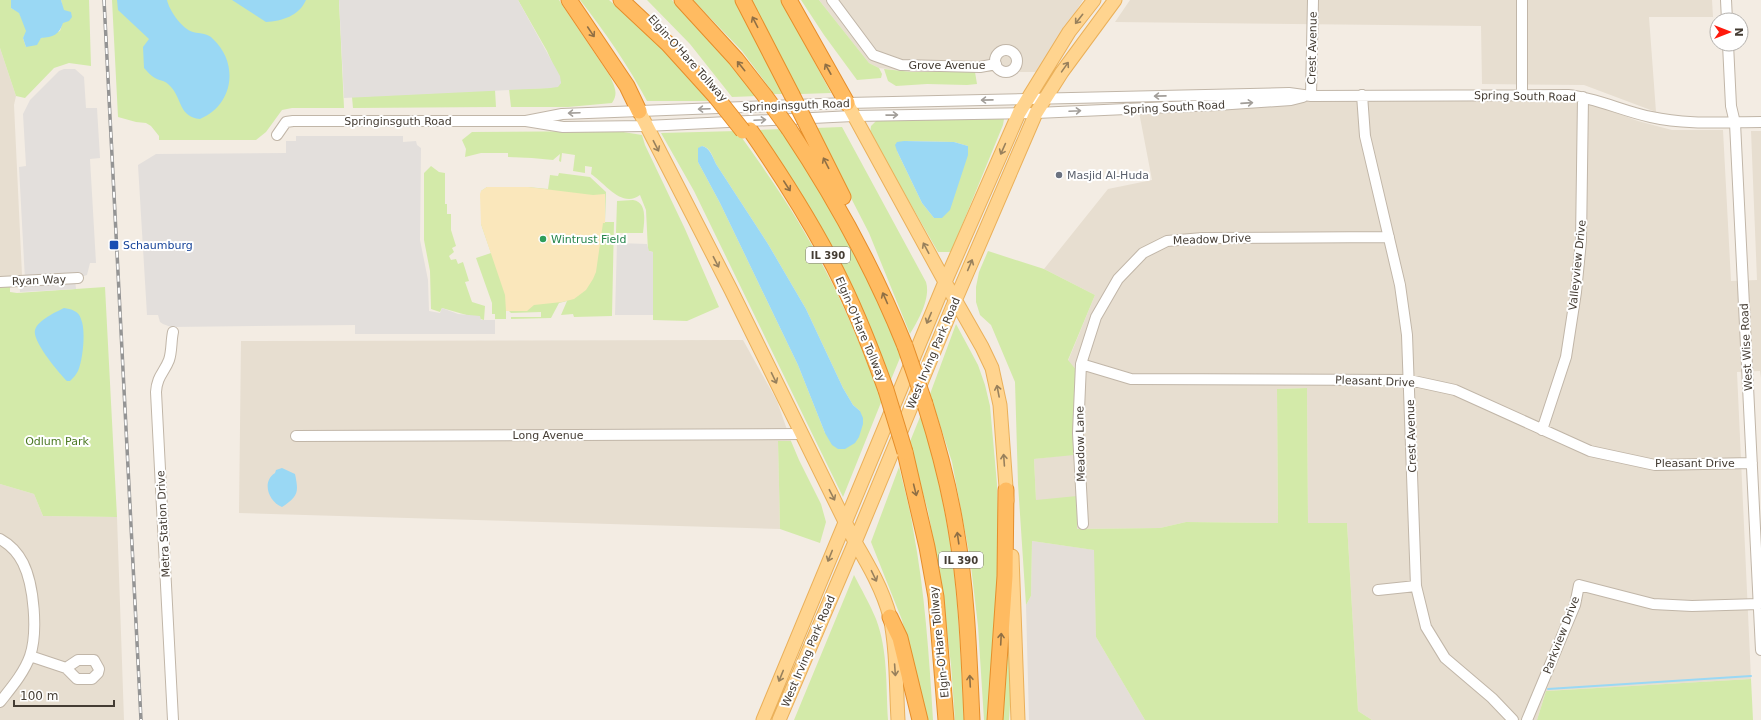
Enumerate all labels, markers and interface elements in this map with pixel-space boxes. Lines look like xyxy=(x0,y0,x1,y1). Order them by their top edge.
street label: Crest Avenue xyxy=(1305,11,1320,85)
street label: Elgin-O'Hare Tollway xyxy=(645,12,730,105)
north arrow xyxy=(1709,12,1749,52)
one-way arrow xyxy=(1075,13,1084,24)
one-way arrow xyxy=(751,17,758,29)
one-way arrow xyxy=(587,27,595,38)
text: N xyxy=(1732,27,1745,37)
street label: Grove Avenue xyxy=(908,59,986,72)
one-way arrow xyxy=(736,60,745,71)
one-way arrow xyxy=(1061,62,1069,73)
one-way arrow xyxy=(823,63,831,75)
street label: Spring South Road xyxy=(1474,89,1576,104)
one-way arrow xyxy=(1154,92,1167,100)
one-way arrow xyxy=(981,96,994,104)
street label: Springinsguth Road xyxy=(742,97,850,114)
street label: Spring South Road xyxy=(1123,98,1225,117)
one-way arrow xyxy=(1240,99,1253,106)
one-way arrow xyxy=(698,105,711,113)
one-way arrow xyxy=(1068,107,1081,115)
one-way arrow xyxy=(568,110,581,117)
one-way arrow xyxy=(885,111,898,119)
street label: Springinsguth Road xyxy=(344,115,452,128)
one-way arrow xyxy=(753,117,766,124)
one-way arrow xyxy=(653,140,661,152)
one-way arrow xyxy=(999,142,1006,154)
one-way arrow xyxy=(822,157,829,169)
place label: Masjid Al-Huda xyxy=(1067,169,1149,182)
marker: Masjid Al-Huda xyxy=(1054,170,1064,180)
one-way arrow xyxy=(784,180,792,192)
street label: Valleyview Drive xyxy=(1566,219,1589,311)
street label: Meadow Drive xyxy=(1173,232,1252,247)
place label: Wintrust Field xyxy=(551,233,626,246)
marker: Wintrust Field xyxy=(538,234,548,244)
marker: Schaumburg xyxy=(108,239,120,251)
place label: Schaumburg xyxy=(123,239,193,252)
one-way arrow xyxy=(922,242,929,254)
road number: IL 390 xyxy=(806,247,850,263)
one-way arrow xyxy=(713,256,720,268)
one-way arrow xyxy=(967,259,974,271)
street label: Ryan Way xyxy=(12,273,67,288)
street label: Elgin-O'Hare Tollway xyxy=(833,275,889,384)
one-way arrow xyxy=(880,292,888,304)
street label: West Irving Park Road xyxy=(904,295,963,411)
street label: West Wise Road xyxy=(1738,303,1755,391)
one-way arrow xyxy=(925,312,933,324)
one-way arrow xyxy=(771,372,778,384)
street label: Pleasant Drive xyxy=(1335,374,1415,389)
one-way arrow xyxy=(993,385,1001,398)
street label: Crest Avenue xyxy=(1404,399,1419,473)
street label: Meadow Lane xyxy=(1073,406,1088,482)
street label: Long Avenue xyxy=(513,429,584,442)
park label: Odlum Park xyxy=(25,435,89,448)
one-way arrow xyxy=(1000,454,1007,467)
street label: Pleasant Drive xyxy=(1655,457,1735,470)
street label: Metra Station Drive xyxy=(154,470,173,578)
one-way arrow xyxy=(912,483,919,496)
one-way arrow xyxy=(829,488,836,500)
one-way arrow xyxy=(954,532,962,545)
one-way arrow xyxy=(826,549,834,561)
road number: IL 390 xyxy=(939,552,983,568)
one-way arrow xyxy=(871,570,878,582)
street label: Elgin-O'Hare Tollway xyxy=(927,585,952,699)
street label: West Irving Park Road xyxy=(779,593,838,709)
street label: Parkview Drive xyxy=(1541,594,1582,676)
one-way arrow xyxy=(998,633,1005,646)
one-way arrow xyxy=(891,663,899,676)
one-way arrow xyxy=(776,670,784,682)
one-way arrow xyxy=(966,675,974,688)
scale bar xyxy=(14,682,114,708)
text: 100 m xyxy=(20,689,58,703)

